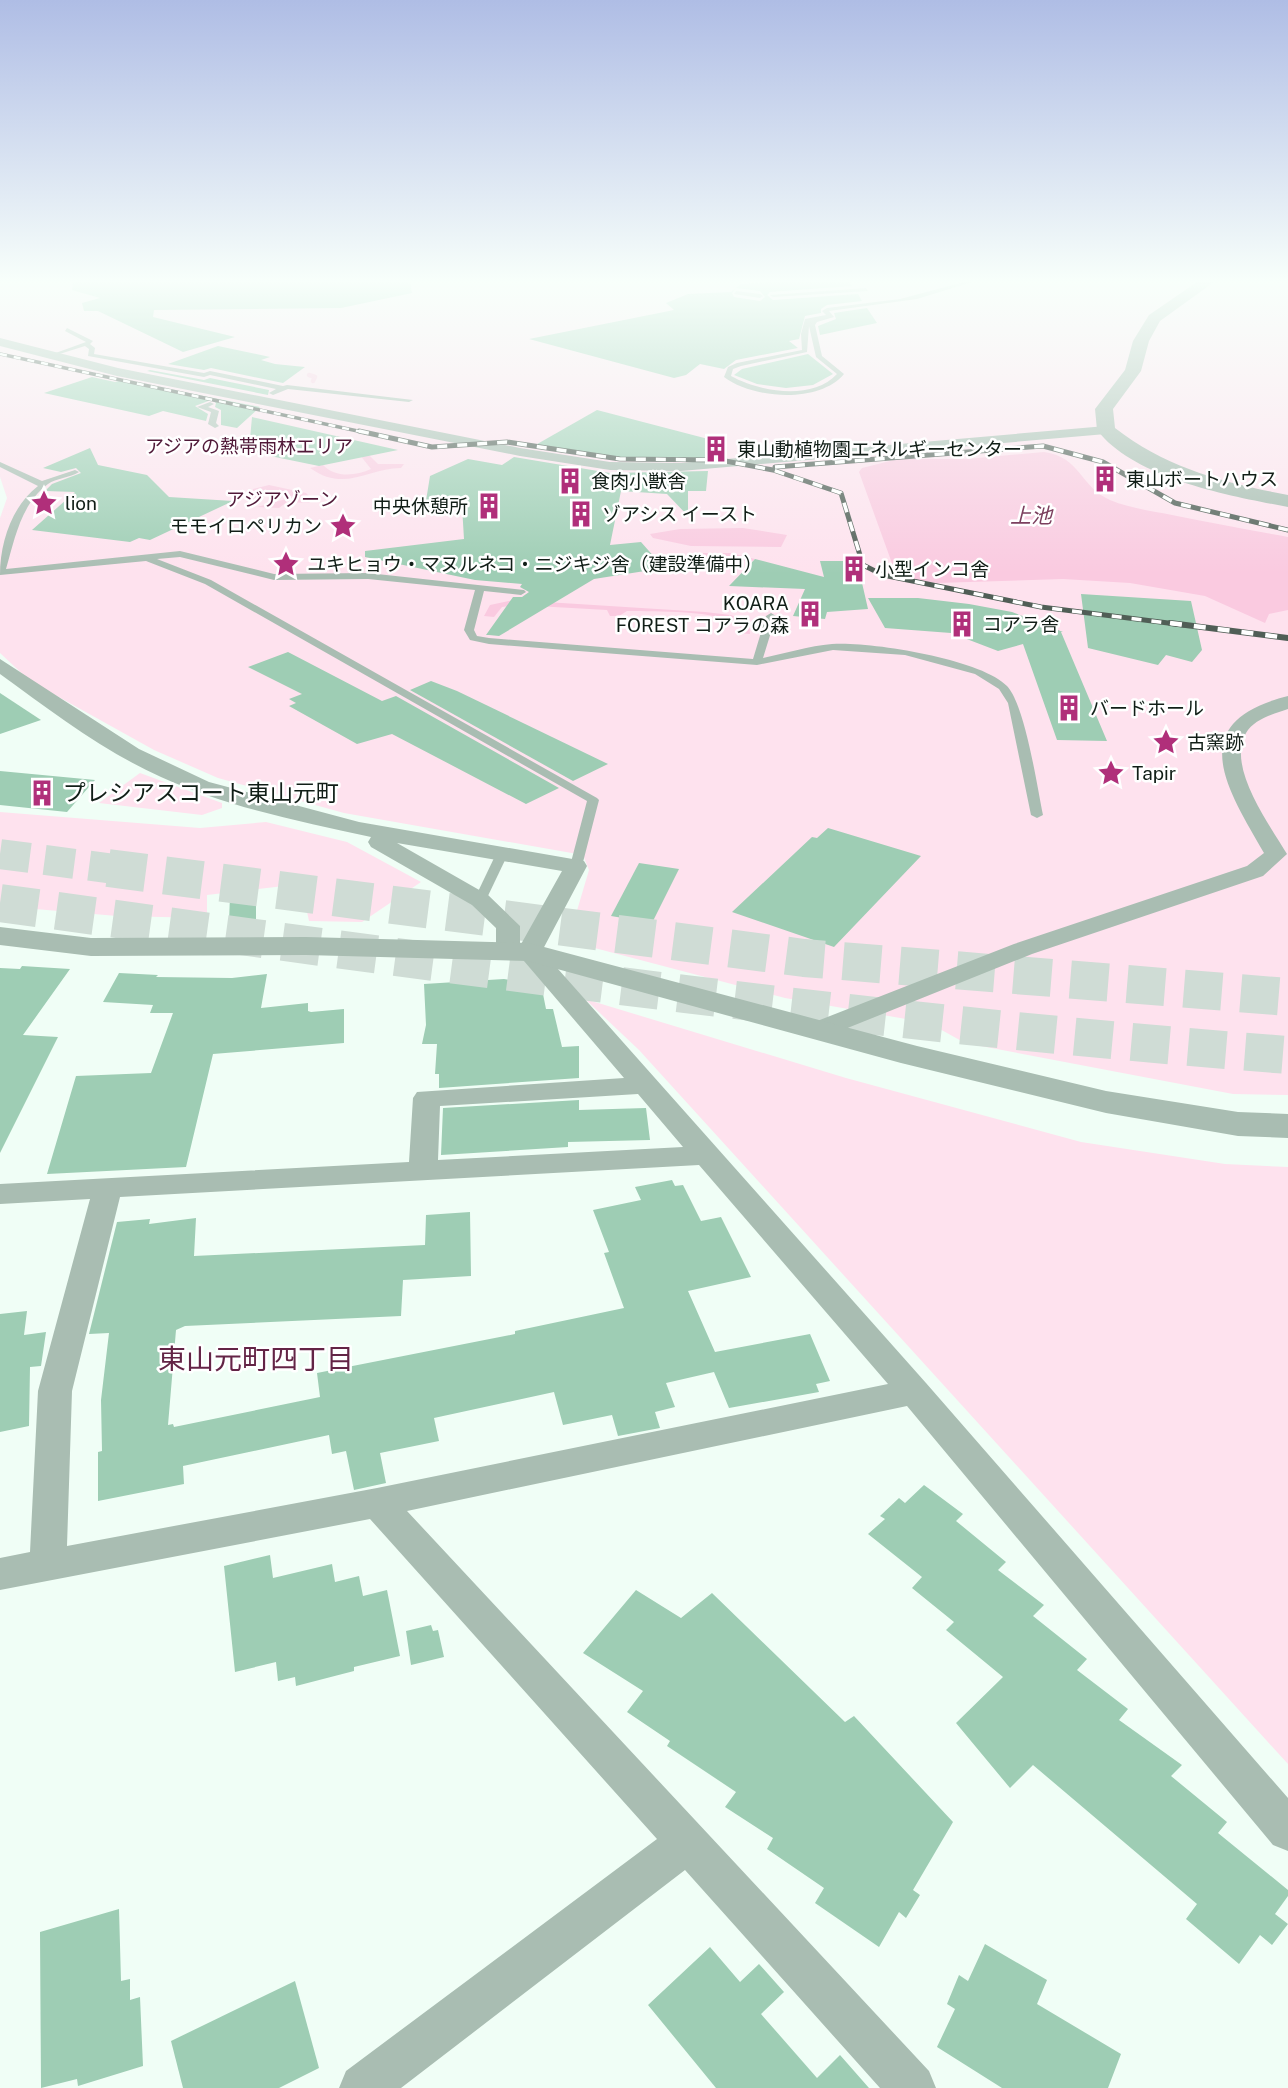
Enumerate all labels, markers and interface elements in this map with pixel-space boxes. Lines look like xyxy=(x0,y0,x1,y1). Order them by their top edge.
building icon: 東山動植物園エネルギーセンター xyxy=(701,434,731,464)
park label: アジアの熱帯雨林エリア xyxy=(145,435,353,457)
place label: 東山動植物園エネルギーセンター xyxy=(737,438,1022,460)
building icon: 東山ボートハウス xyxy=(1090,464,1120,494)
building icon: 食肉小獣舎 xyxy=(555,466,585,496)
place label: 東山ボートハウス xyxy=(1126,468,1278,490)
place label: 食肉小獣舎 xyxy=(591,470,686,492)
place icon: lion xyxy=(29,488,59,518)
park label: アジアゾーン xyxy=(226,488,338,510)
building icon: 中央休憩所 xyxy=(474,491,504,521)
place label: lion xyxy=(65,492,97,514)
place label: 中央休憩所 xyxy=(373,495,468,517)
building icon: ゾアシス イースト xyxy=(566,499,596,529)
place label: ゾアシス イースト xyxy=(602,503,757,525)
water label: 上池 xyxy=(1010,503,1054,528)
place icon: モモイロペリカン xyxy=(328,511,358,541)
place label: モモイロペリカン xyxy=(170,515,322,537)
place icon: ユキヒョウ・マヌルネコ・ニジキジ舎（建設準備中） xyxy=(271,549,301,579)
place label: ユキヒョウ・マヌルネコ・ニジキジ舎（建設準備中） xyxy=(307,553,763,575)
building icon: 小型インコ舎 xyxy=(839,554,869,584)
place label: 小型インコ舎 xyxy=(875,558,989,580)
place label: KOARA FOREST コアラの森 xyxy=(616,592,789,636)
building icon: KOARA FOREST コアラの森 xyxy=(795,599,825,629)
building icon: コアラ舎 xyxy=(947,609,977,639)
place label: コアラ舎 xyxy=(983,613,1059,635)
building icon: バードホール xyxy=(1054,693,1084,723)
place label: バードホール xyxy=(1090,697,1204,719)
place icon: 古窯跡 xyxy=(1151,727,1181,757)
place label: 古窯跡 xyxy=(1187,731,1244,753)
place icon: Tapir xyxy=(1096,758,1126,788)
place label: Tapir xyxy=(1132,762,1176,784)
building icon: プレシアスコート東山元町 xyxy=(27,778,57,808)
place label: プレシアスコート東山元町 xyxy=(63,779,339,806)
district label: 東山元町四丁目 xyxy=(158,1342,354,1375)

